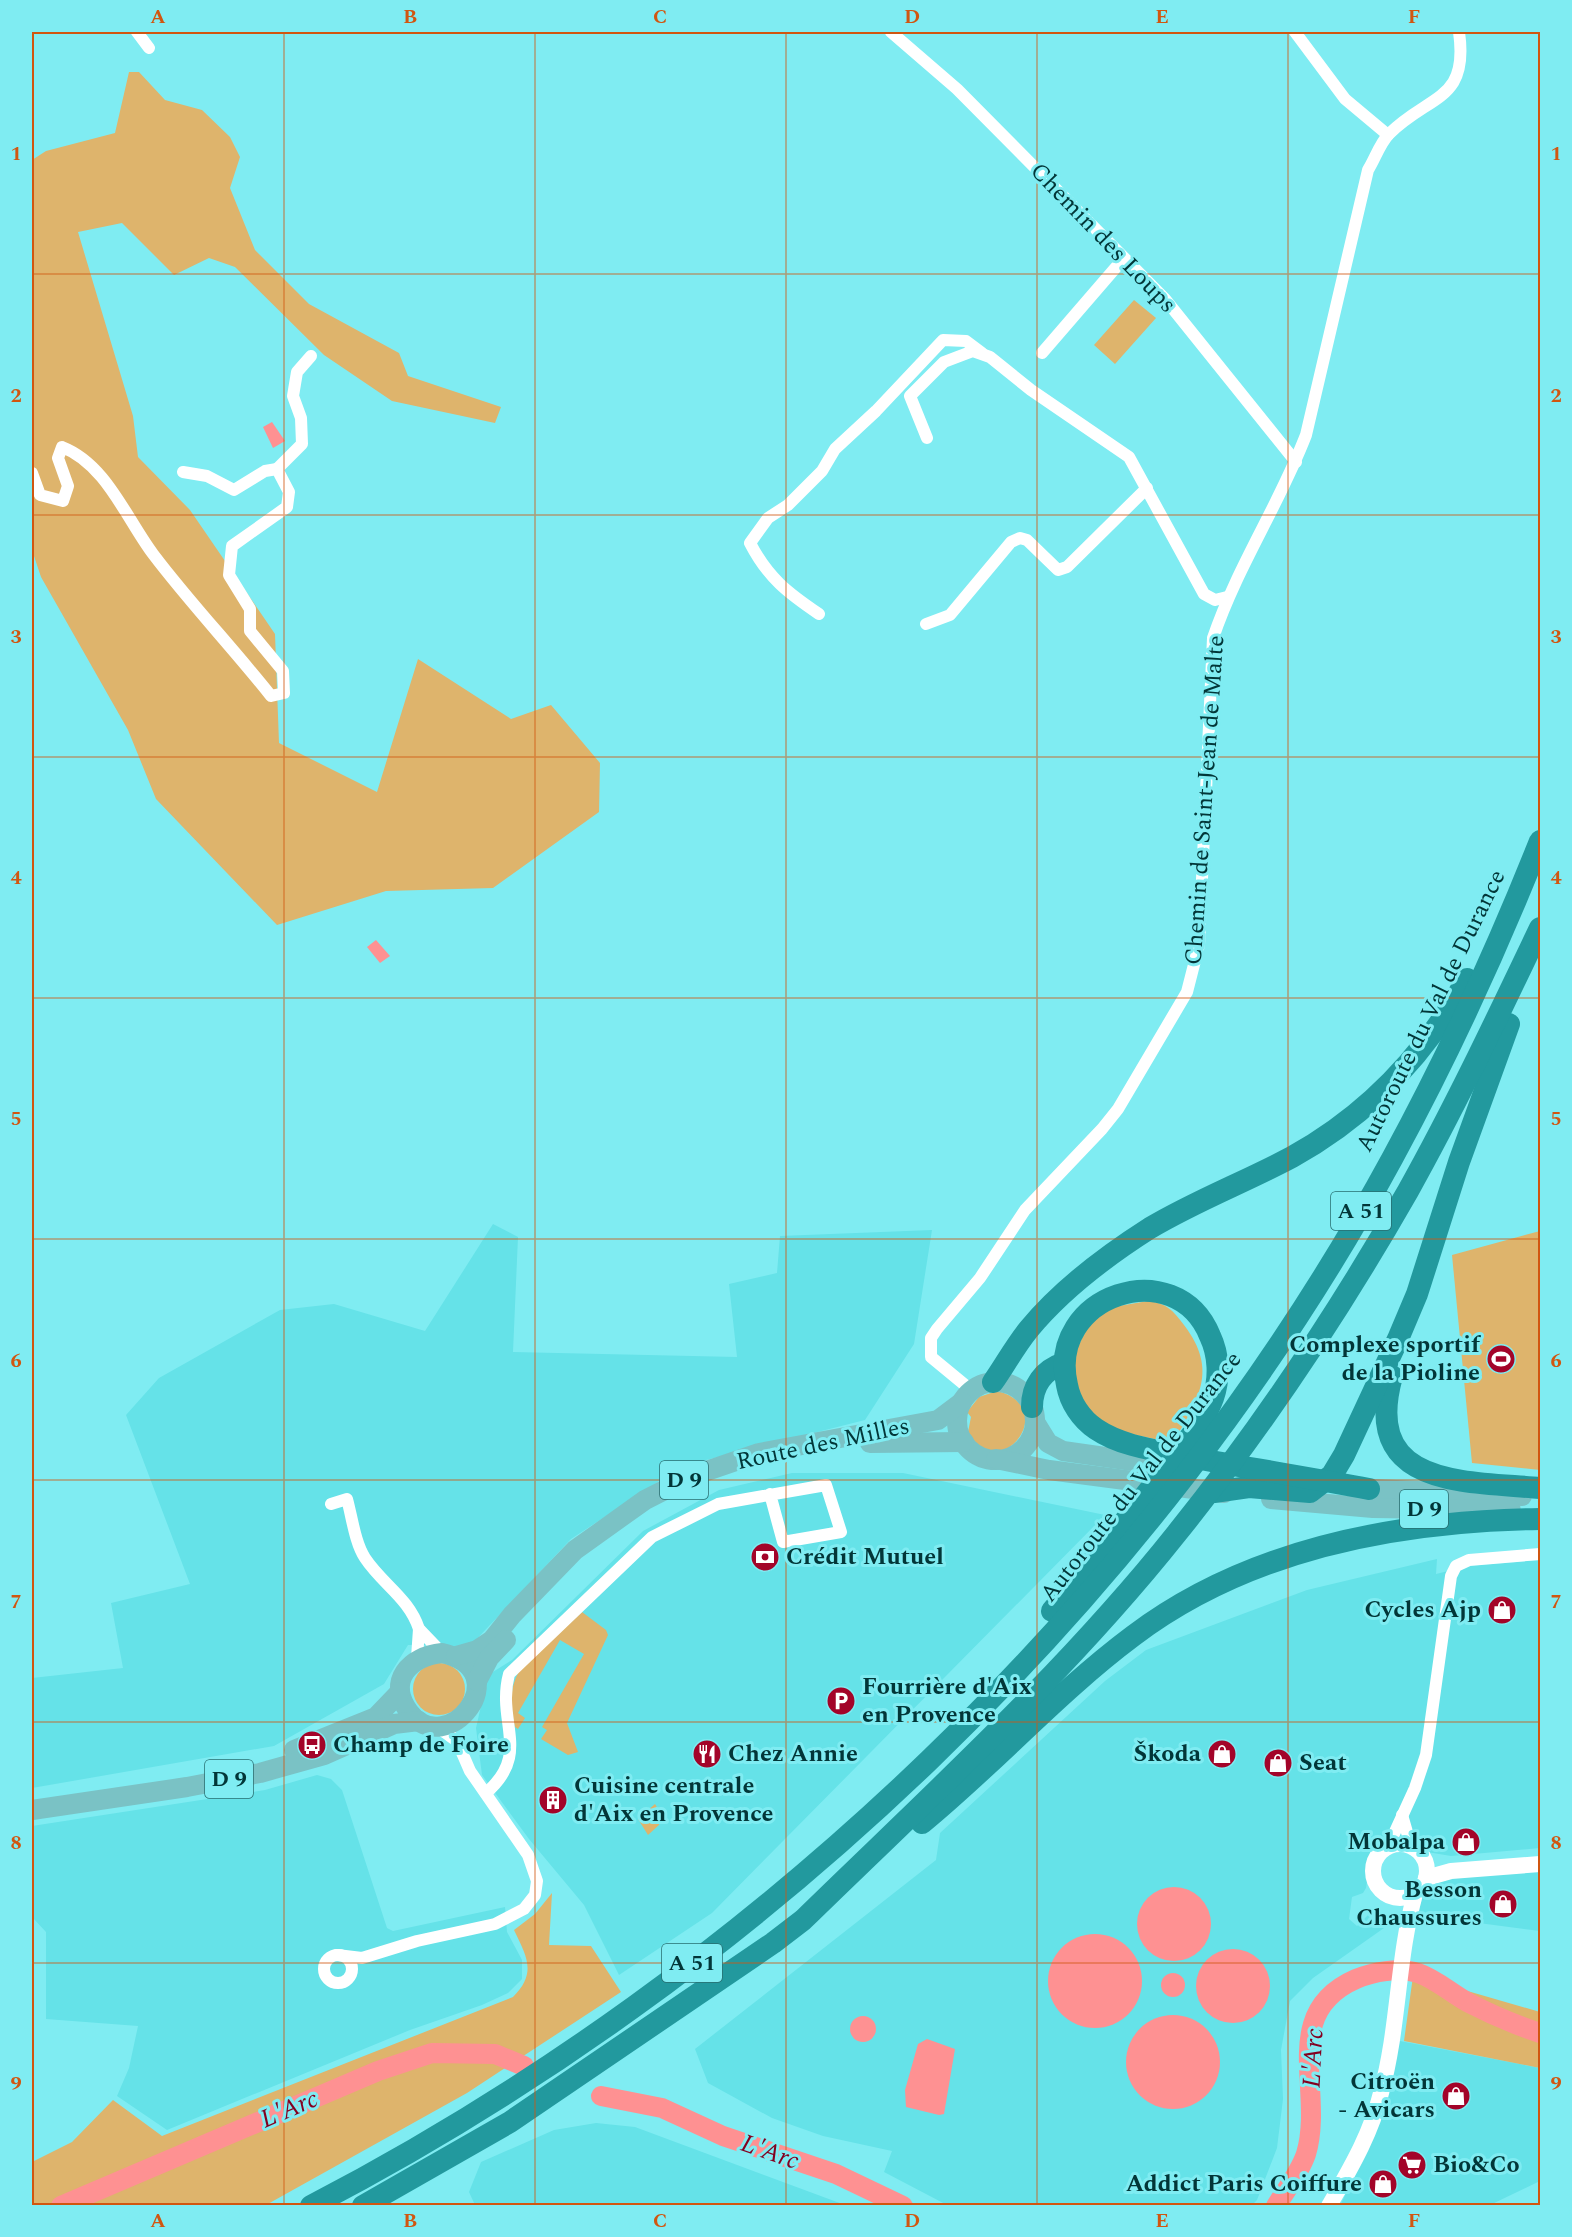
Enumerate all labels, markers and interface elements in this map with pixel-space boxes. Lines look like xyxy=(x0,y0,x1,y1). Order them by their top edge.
text: A xyxy=(150,2,166,32)
text: B xyxy=(403,2,417,32)
text: C xyxy=(653,2,667,32)
text: D xyxy=(904,2,920,32)
text: E xyxy=(1155,2,1169,32)
text: F xyxy=(1408,2,1420,32)
text: 1 xyxy=(10,139,22,169)
text: 1 xyxy=(1550,139,1562,169)
street label: Chemin des Loups xyxy=(1021,154,1185,322)
text: 2 xyxy=(10,381,22,411)
text: 2 xyxy=(1550,381,1562,411)
text: 3 xyxy=(10,622,22,652)
text: 3 xyxy=(1550,622,1562,652)
street label: Chemin de Saint-Jean de Malte xyxy=(1176,634,1234,966)
text: 4 xyxy=(10,863,22,893)
text: 4 xyxy=(1550,863,1562,893)
street label: Autoroute du Val de Durance xyxy=(1347,864,1515,1158)
text: 5 xyxy=(10,1104,22,1134)
text: 5 xyxy=(1550,1104,1562,1134)
road number: A 51 xyxy=(1331,1192,1391,1230)
place label: Complexe sportif de la Pioline xyxy=(1289,1327,1482,1391)
sports icon: Complexe sportif de la Pioline xyxy=(1485,1343,1517,1375)
street label: Autoroute du Val de Durance xyxy=(1031,1344,1251,1610)
text: 6 xyxy=(10,1346,22,1376)
text: 6 xyxy=(1550,1346,1562,1376)
street label: Route des Milles xyxy=(733,1408,913,1480)
road number: D 9 xyxy=(660,1461,708,1499)
road number: D 9 xyxy=(1400,1490,1448,1528)
place label: Crédit Mutuel xyxy=(786,1539,944,1575)
bank icon: Crédit Mutuel xyxy=(749,1541,781,1573)
text: 7 xyxy=(10,1587,22,1617)
text: 7 xyxy=(1550,1587,1562,1617)
place label: Cycles Ajp xyxy=(1364,1592,1481,1628)
shop icon: Cycles Ajp xyxy=(1486,1594,1518,1626)
place label: Fourrière d'Aix en Provence xyxy=(862,1669,1032,1733)
parking icon: Fourrière d'Aix en Provence xyxy=(825,1685,857,1717)
place label: Champ de Foire xyxy=(333,1727,509,1763)
bus stop icon: Champ de Foire xyxy=(296,1729,328,1761)
place label: Chez Annie xyxy=(728,1736,858,1772)
place label: Škoda xyxy=(1133,1736,1202,1772)
restaurant icon: Chez Annie xyxy=(691,1738,723,1770)
shop icon: Škoda xyxy=(1206,1738,1238,1770)
place label: Seat xyxy=(1299,1745,1347,1781)
shop icon: Seat xyxy=(1262,1747,1294,1779)
road number: D 9 xyxy=(205,1760,253,1798)
place label: Cuisine centrale d'Aix en Provence xyxy=(574,1768,774,1832)
building icon: Cuisine centrale d'Aix en Provence xyxy=(537,1784,569,1816)
place label: Mobalpa xyxy=(1347,1824,1446,1860)
shop icon: Mobalpa xyxy=(1450,1826,1482,1858)
text: 8 xyxy=(10,1828,22,1858)
text: 8 xyxy=(1550,1828,1562,1858)
place label: Besson Chaussures xyxy=(1356,1872,1482,1936)
shop icon: Besson Chaussures xyxy=(1487,1888,1519,1920)
road number: A 51 xyxy=(662,1944,722,1982)
water label: L'Arc xyxy=(1291,2027,1335,2089)
place label: Citroën - Avicars xyxy=(1338,2064,1435,2128)
text: 9 xyxy=(10,2069,22,2099)
text: 9 xyxy=(1550,2069,1562,2099)
water label: L'Arc xyxy=(254,2079,324,2139)
shop icon: Citroën - Avicars xyxy=(1440,2080,1472,2112)
water label: L'Arc xyxy=(735,2123,805,2181)
place label: Bio&Co xyxy=(1433,2147,1520,2183)
supermarket icon: Bio&Co xyxy=(1396,2149,1428,2181)
place label: Addict Paris Coiffure xyxy=(1126,2166,1362,2202)
shop icon: Addict Paris Coiffure xyxy=(1367,2168,1399,2200)
text: A xyxy=(150,2206,166,2236)
text: B xyxy=(403,2206,417,2236)
text: C xyxy=(653,2206,667,2236)
text: D xyxy=(904,2206,920,2236)
text: E xyxy=(1155,2206,1169,2236)
text: F xyxy=(1408,2206,1420,2236)

